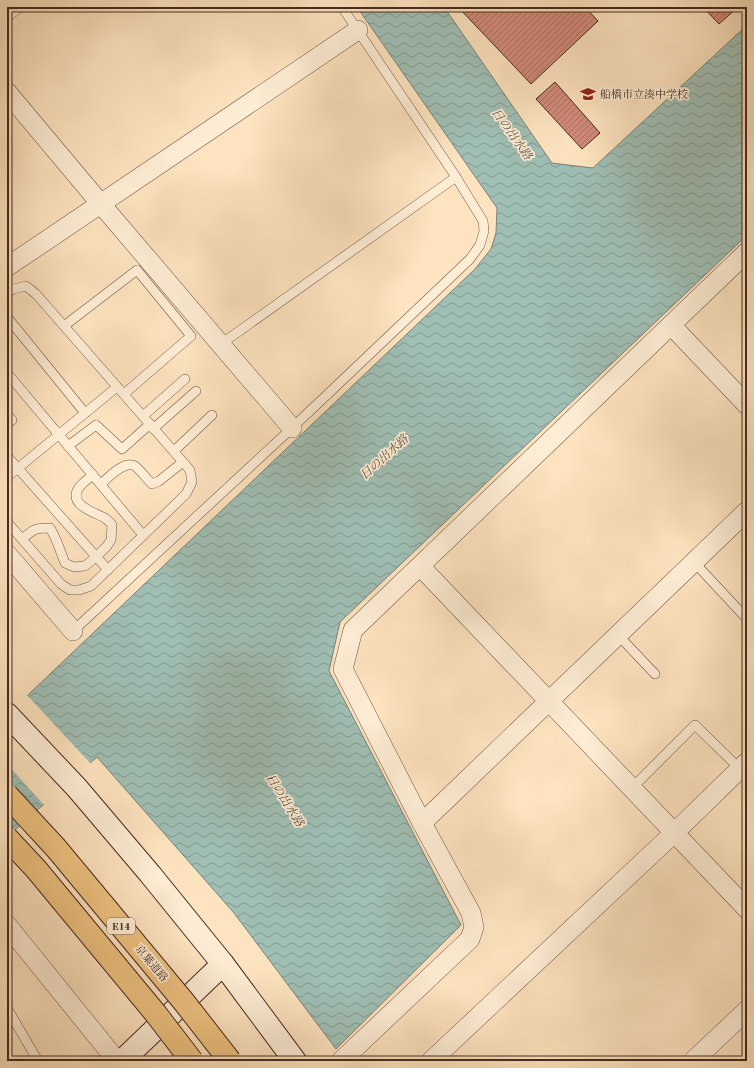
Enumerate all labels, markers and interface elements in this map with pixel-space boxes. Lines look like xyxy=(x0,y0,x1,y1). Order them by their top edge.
school or university icon: 船橋市立湊中学校 xyxy=(579,85,597,103)
place label: 船橋市立湊中学校 xyxy=(600,88,688,101)
water label: 日の出水路 xyxy=(489,106,536,163)
water label: 日の出水路 xyxy=(357,431,412,482)
water label: 日の出水路 xyxy=(263,771,307,830)
road number: E14 xyxy=(107,918,135,934)
street label: 京葉道路 xyxy=(132,942,171,984)

